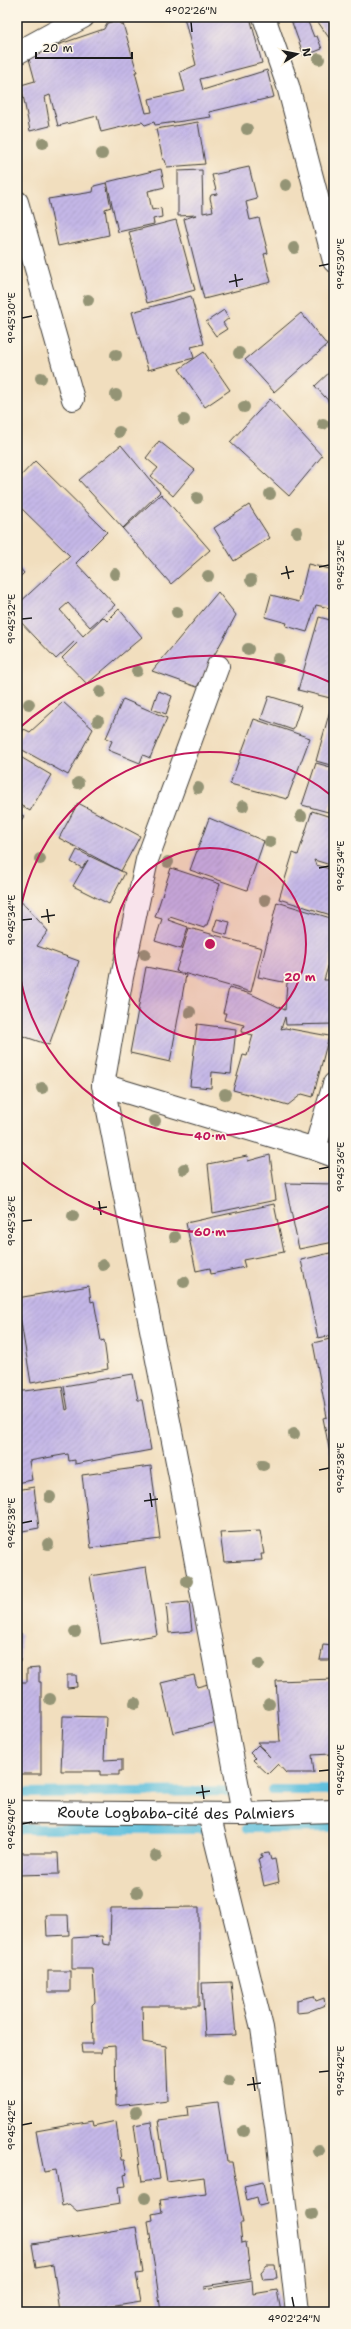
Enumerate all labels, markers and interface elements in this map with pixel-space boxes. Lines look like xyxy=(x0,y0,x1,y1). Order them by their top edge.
text: 4°02'26"N xyxy=(165,4,217,17)
scale bar xyxy=(36,34,132,60)
north arrow xyxy=(277,34,317,74)
text: 20 m xyxy=(42,40,73,56)
text: N xyxy=(298,47,315,58)
text: 9°45'30"E xyxy=(334,238,347,290)
text: 9°45'30"E xyxy=(5,292,18,344)
text: 9°45'32"E xyxy=(334,540,347,590)
text: 9°45'32"E xyxy=(5,594,18,644)
text: 9°45'34"E xyxy=(334,841,347,891)
text: 9°45'34"E xyxy=(5,895,18,945)
centre of rings xyxy=(203,937,217,951)
text: 20 m xyxy=(284,969,316,985)
text: 40 m xyxy=(194,1128,226,1144)
text: 9°45'36"E xyxy=(334,1142,347,1192)
text: 9°45'36"E xyxy=(5,1196,18,1246)
text: 60 m xyxy=(194,1224,226,1240)
text: 9°45'38"E xyxy=(334,1442,347,1494)
text: 9°45'38"E xyxy=(5,1497,18,1549)
text: 9°45'40"E xyxy=(334,1744,347,1796)
text: 9°45'40"E xyxy=(5,1798,18,1850)
street label: Route Logbaba-cité des Palmiers xyxy=(57,1802,295,1824)
text: 9°45'42"E xyxy=(334,2046,347,2096)
text: 9°45'42"E xyxy=(5,2100,18,2150)
text: 4°02'24"N xyxy=(268,2312,320,2325)

